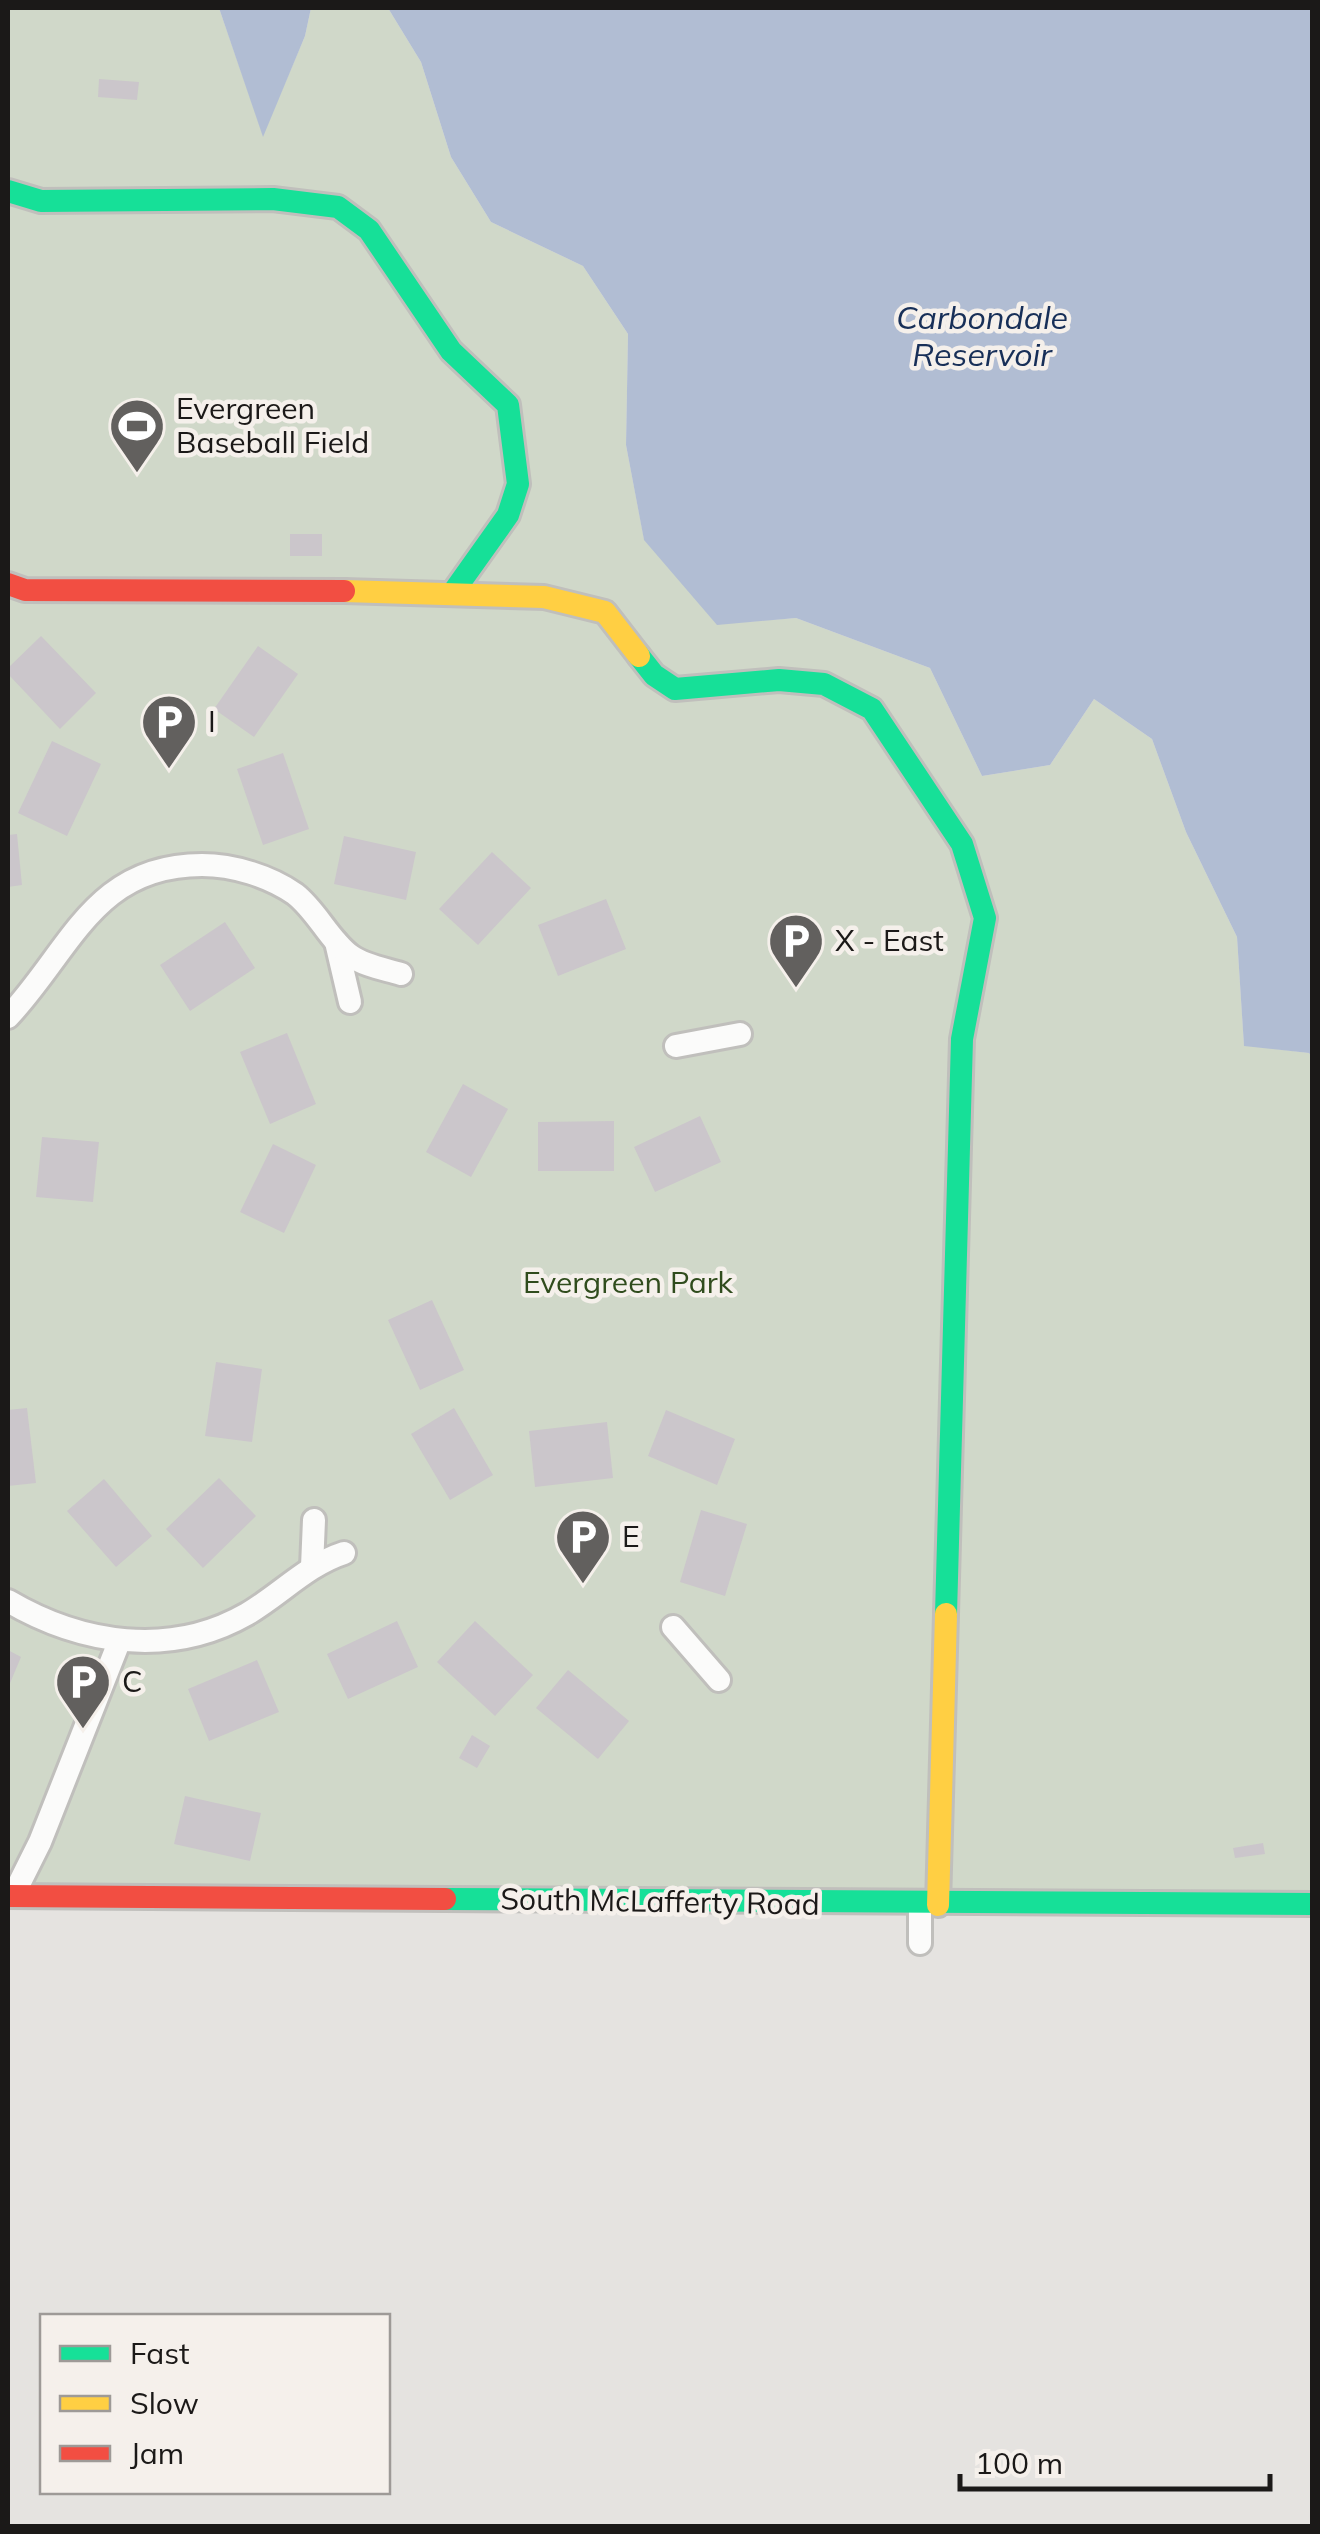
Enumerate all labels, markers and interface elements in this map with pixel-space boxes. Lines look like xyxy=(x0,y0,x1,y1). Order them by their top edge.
water label: Carbondale Reservoir xyxy=(896,297,1068,374)
place label: Evergreen Baseball Field xyxy=(176,389,369,461)
sports icon: Evergreen Baseball Field xyxy=(107,396,167,475)
parking icon: I xyxy=(139,692,199,771)
place label: I xyxy=(208,702,216,740)
parking icon: X - East xyxy=(766,911,826,990)
place label: X - East xyxy=(835,921,944,959)
park label: Evergreen Park xyxy=(523,1263,734,1301)
parking icon: E xyxy=(553,1507,613,1586)
place label: E xyxy=(622,1517,640,1555)
parking icon: C xyxy=(53,1652,113,1731)
place label: C xyxy=(122,1662,143,1700)
street label: South McLafferty Road xyxy=(500,1879,820,1923)
legend xyxy=(40,2314,390,2494)
text: Fast xyxy=(130,2334,190,2372)
text: Slow xyxy=(130,2384,199,2422)
scale bar xyxy=(960,2429,1270,2491)
text: Jam xyxy=(130,2434,184,2472)
text: 100 m xyxy=(975,2444,1063,2482)

